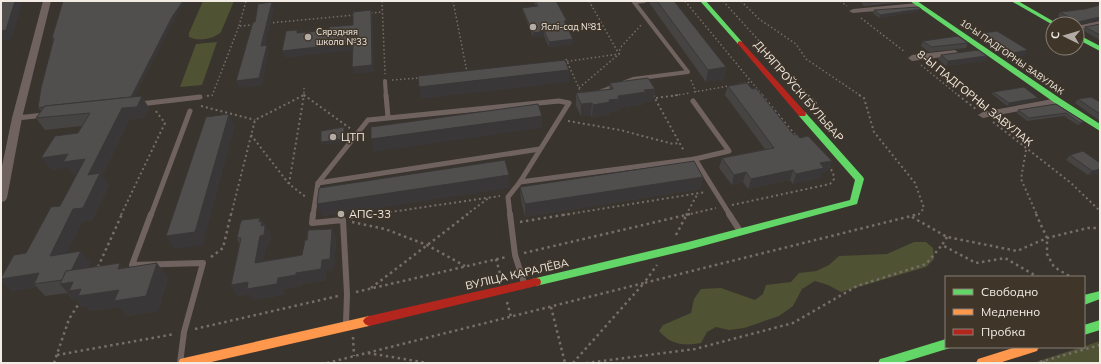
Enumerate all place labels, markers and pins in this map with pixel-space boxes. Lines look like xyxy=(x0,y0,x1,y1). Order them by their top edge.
place label: Яслі-сад №81 xyxy=(541,21,602,32)
marker: Яслі-сад №81 xyxy=(528,22,538,32)
place label: Сярэдняя школа №33 xyxy=(316,26,367,47)
marker: Сярэдняя школа №33 xyxy=(303,32,313,42)
place label: ЦТП xyxy=(341,130,365,144)
marker: ЦТП xyxy=(328,132,338,142)
place label: АПС-33 xyxy=(349,207,391,221)
marker: АПС-33 xyxy=(336,209,346,219)

